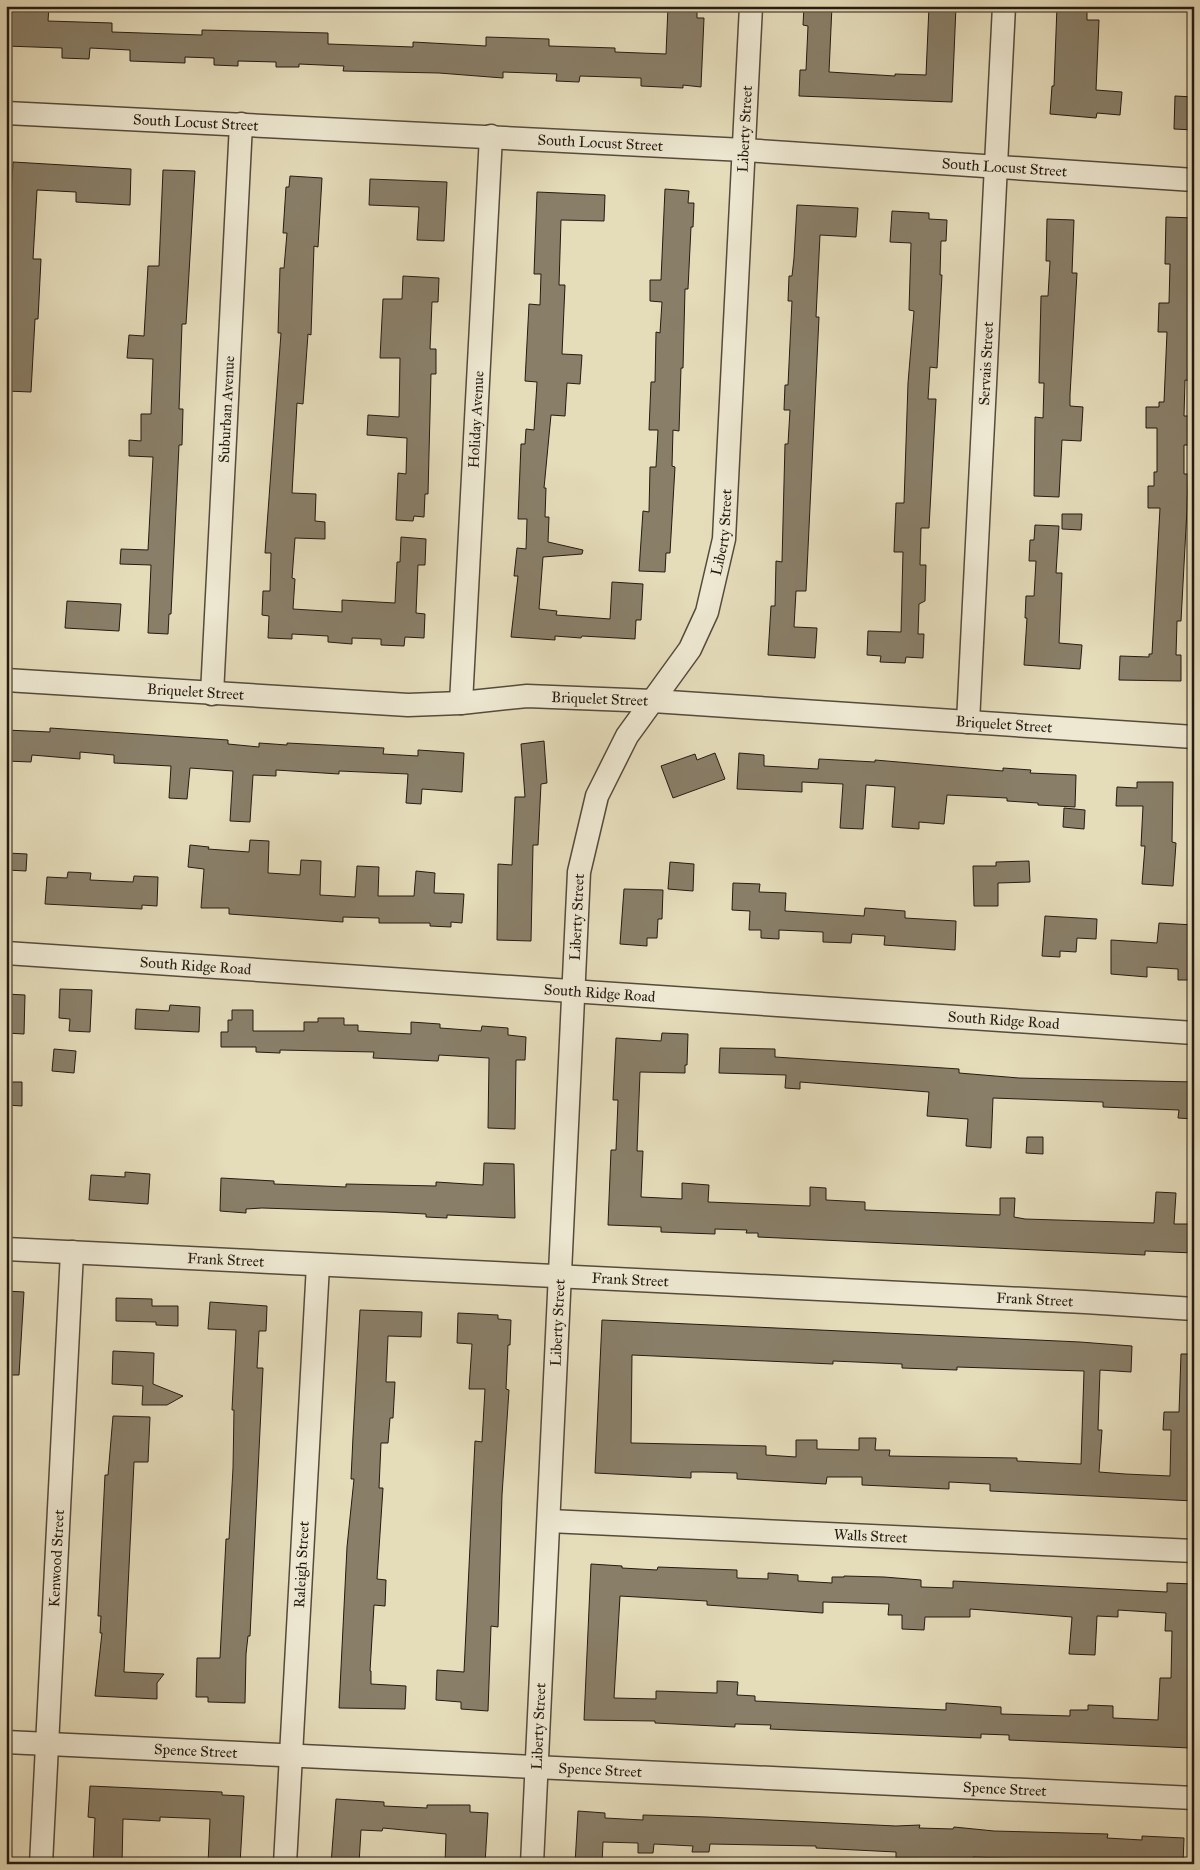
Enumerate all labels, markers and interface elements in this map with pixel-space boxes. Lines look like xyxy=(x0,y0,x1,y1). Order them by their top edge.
street label: Liberty Street xyxy=(734,84,756,173)
street label: South Locust Street xyxy=(133,110,260,135)
street label: South Locust Street xyxy=(537,131,664,155)
street label: South Locust Street xyxy=(941,154,1068,181)
street label: Servais Street xyxy=(975,320,997,406)
street label: Suburban Avenue xyxy=(215,355,238,464)
street label: Holiday Avenue xyxy=(464,370,488,469)
street label: Liberty Street xyxy=(707,488,736,577)
street label: Briquelet Street xyxy=(147,680,245,704)
street label: Briquelet Street xyxy=(551,688,649,710)
street label: Briquelet Street xyxy=(955,712,1054,737)
street label: Liberty Street xyxy=(566,872,588,961)
street label: South Ridge Road xyxy=(139,953,252,979)
street label: South Ridge Road xyxy=(543,980,657,1006)
street label: South Ridge Road xyxy=(947,1007,1061,1033)
street label: Frank Street xyxy=(187,1249,265,1271)
street label: Frank Street xyxy=(591,1269,670,1291)
street label: Liberty Street xyxy=(547,1278,569,1367)
street label: Frank Street xyxy=(996,1289,1074,1310)
street label: Kenwood Street xyxy=(45,1508,68,1608)
street label: Raleigh Street xyxy=(290,1520,313,1608)
street label: Walls Street xyxy=(833,1525,909,1547)
street label: Liberty Street xyxy=(527,1681,550,1770)
street label: Spence Street xyxy=(154,1740,239,1762)
street label: Spence Street xyxy=(558,1759,643,1781)
street label: Spence Street xyxy=(963,1778,1048,1800)

